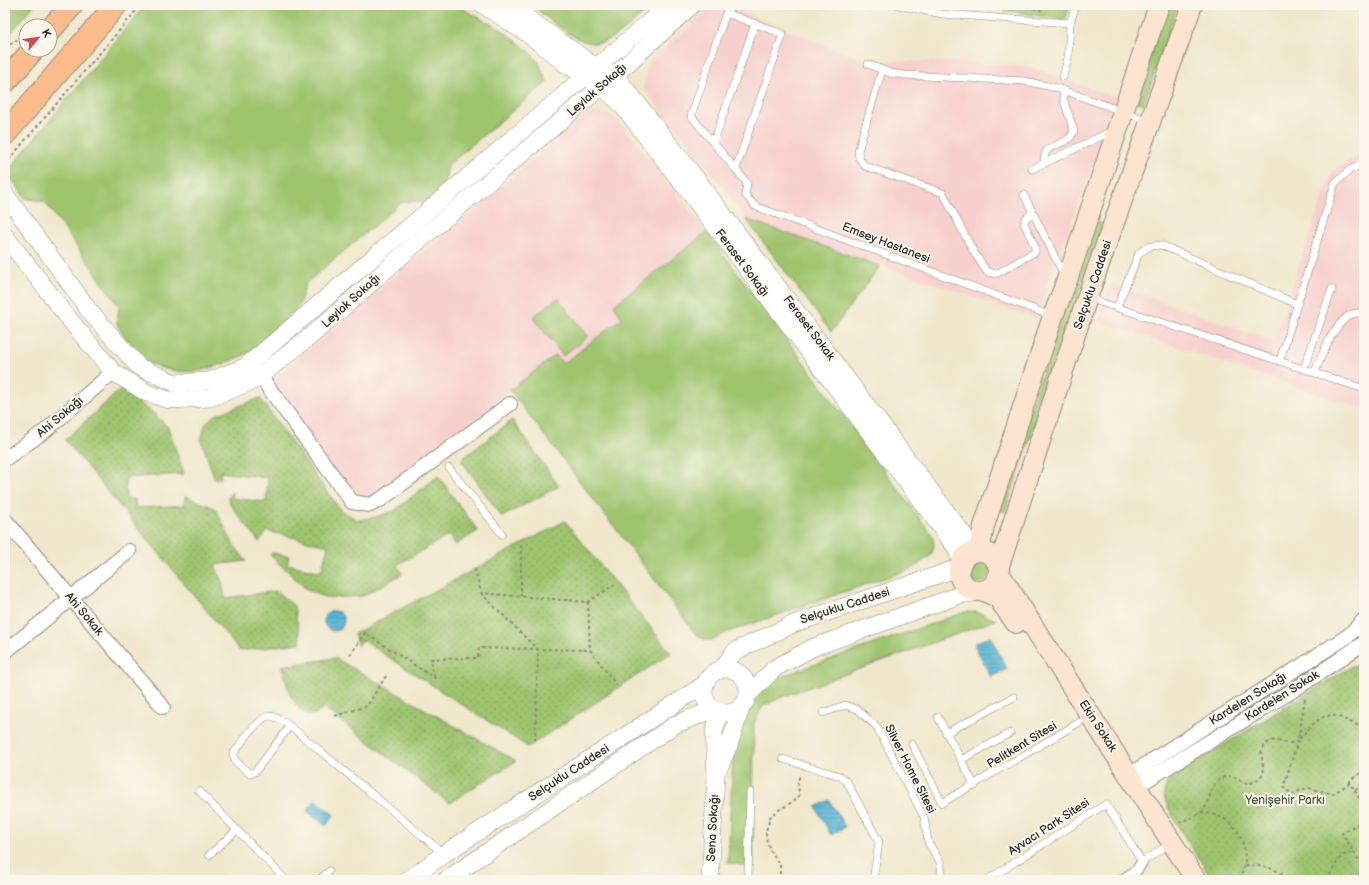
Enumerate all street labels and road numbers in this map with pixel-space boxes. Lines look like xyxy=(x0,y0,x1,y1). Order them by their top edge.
street label: Leylak Sokağı xyxy=(564,60,630,120)
street label: Emsey Hastanesi xyxy=(840,219,932,267)
street label: Feraset Sokağı xyxy=(712,226,772,300)
street label: Selçuklu Caddesi xyxy=(1071,238,1115,332)
street label: Leylak Sokağı xyxy=(319,271,383,331)
street label: Feraset Sokak xyxy=(780,293,838,363)
street label: Ahi Sokağı xyxy=(34,393,86,441)
street label: Selçuklu Caddesi xyxy=(798,584,892,628)
street label: Ahi Sokak xyxy=(61,589,107,639)
street label: Kardelen Sokak xyxy=(1242,667,1322,725)
street label: Kardelen Sokağı xyxy=(1207,669,1290,729)
street label: Ekin Sokak xyxy=(1076,697,1120,755)
street label: Pelitkent Sitesi xyxy=(984,718,1060,772)
street label: Silver Home Sitesi xyxy=(881,722,939,816)
street label: Selçuklu Caddesi xyxy=(526,741,612,805)
street label: Sena Sokağı xyxy=(704,794,722,862)
street label: Ayvacı Park Sitesi xyxy=(1006,795,1093,859)

